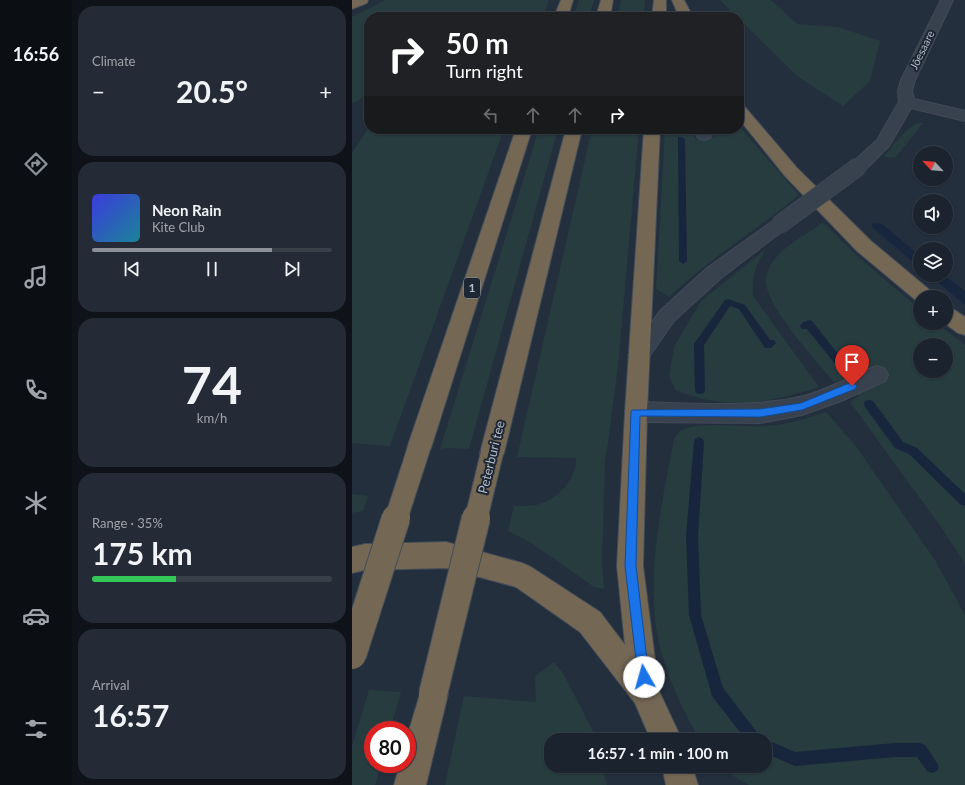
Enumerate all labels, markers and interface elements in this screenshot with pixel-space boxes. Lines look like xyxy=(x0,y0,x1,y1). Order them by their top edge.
text: 50 m xyxy=(446,26,509,60)
icon: right xyxy=(380,28,432,80)
street label: Jõesaare xyxy=(907,28,937,71)
text: 16:56 xyxy=(13,43,59,65)
text: Climate xyxy=(92,53,135,69)
text: Turn right xyxy=(446,60,523,82)
text: 20.5° xyxy=(176,73,248,109)
text: − xyxy=(92,78,105,105)
text: + xyxy=(319,78,332,105)
icon: left xyxy=(480,104,502,126)
icon: ahead xyxy=(522,104,544,126)
icon: ahead xyxy=(564,104,586,126)
icon: right xyxy=(606,104,628,126)
north arrow xyxy=(913,146,953,186)
map controls xyxy=(913,146,953,378)
icon: directions xyxy=(22,150,50,178)
button: sound xyxy=(913,194,953,234)
text: Neon Rain xyxy=(152,201,221,219)
text: Kite Club xyxy=(152,219,205,235)
button: layers xyxy=(913,242,953,282)
icon: previous xyxy=(121,258,143,280)
icon: pause xyxy=(201,258,223,280)
icon: next xyxy=(281,258,303,280)
icon: music xyxy=(22,263,50,291)
road number: 1 xyxy=(464,278,480,298)
button: + xyxy=(913,290,953,330)
button: − xyxy=(913,338,953,378)
pin xyxy=(835,345,869,386)
icon: arrive xyxy=(841,351,863,373)
text: 74 xyxy=(182,353,242,415)
icon: phone xyxy=(22,376,50,404)
text: km/h xyxy=(197,410,227,426)
street label: Peterburi tee xyxy=(474,419,508,495)
icon: climate xyxy=(22,489,50,517)
text: Range · 35% xyxy=(92,515,163,531)
text: 175 km xyxy=(92,535,193,571)
icon: car xyxy=(22,602,50,630)
position arrow xyxy=(623,656,665,698)
text: Arrival xyxy=(92,677,129,693)
text: 16:57 xyxy=(92,697,169,733)
icon: filters xyxy=(22,715,50,743)
speed limit sign: 80 xyxy=(364,721,416,773)
text: 16:57 · 1 min · 100 m xyxy=(588,744,728,762)

